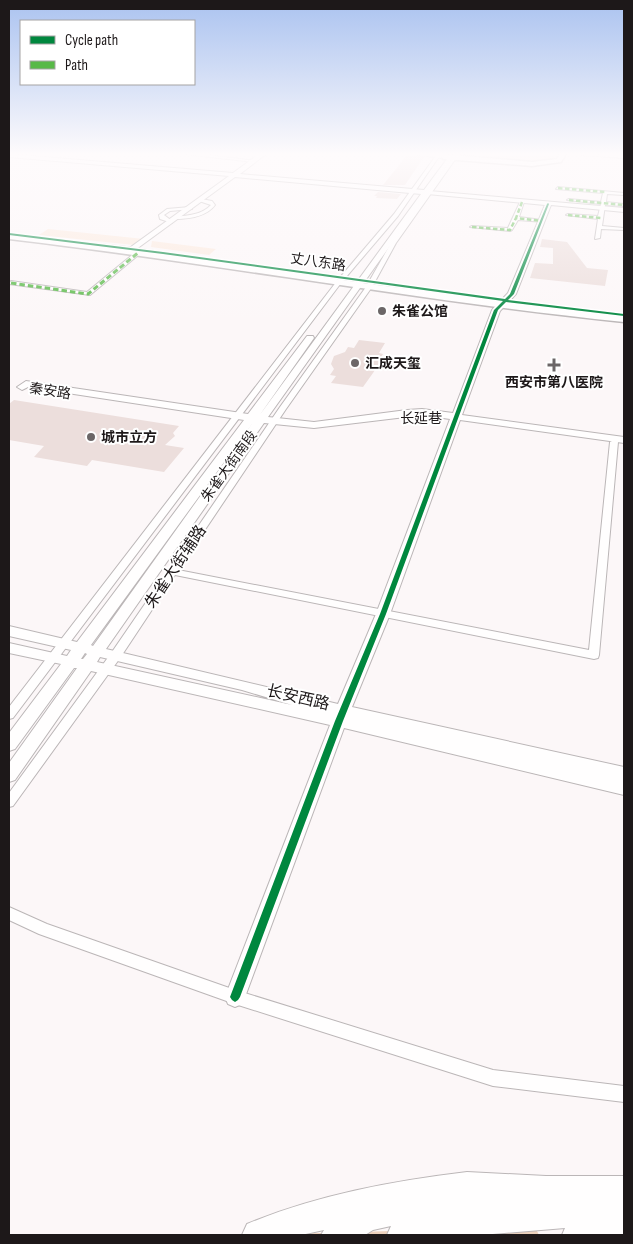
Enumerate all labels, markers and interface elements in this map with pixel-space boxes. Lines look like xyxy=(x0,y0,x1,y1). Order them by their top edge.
legend xyxy=(20,20,195,85)
text: Cycle path xyxy=(65,31,118,50)
text: Path xyxy=(65,56,88,75)
street label: 丈八东路 xyxy=(289,250,347,274)
place label: 朱雀公馆 xyxy=(392,303,448,320)
marker: 朱雀公馆 xyxy=(376,305,388,317)
place label: 汇成天玺 xyxy=(365,355,421,372)
marker: 汇成天玺 xyxy=(349,357,361,369)
marker: 西安市第八医院 xyxy=(547,358,561,372)
place label: 西安市第八医院 xyxy=(505,374,603,391)
street label: 秦安路 xyxy=(28,379,72,403)
street label: 长延巷 xyxy=(400,410,442,427)
street label: 朱雀大街南段 xyxy=(197,427,261,505)
place label: 城市立方 xyxy=(101,429,157,446)
marker: 城市立方 xyxy=(85,431,97,443)
street label: 朱雀大街辅路 xyxy=(141,522,211,612)
street label: 长安西路 xyxy=(265,682,331,714)

